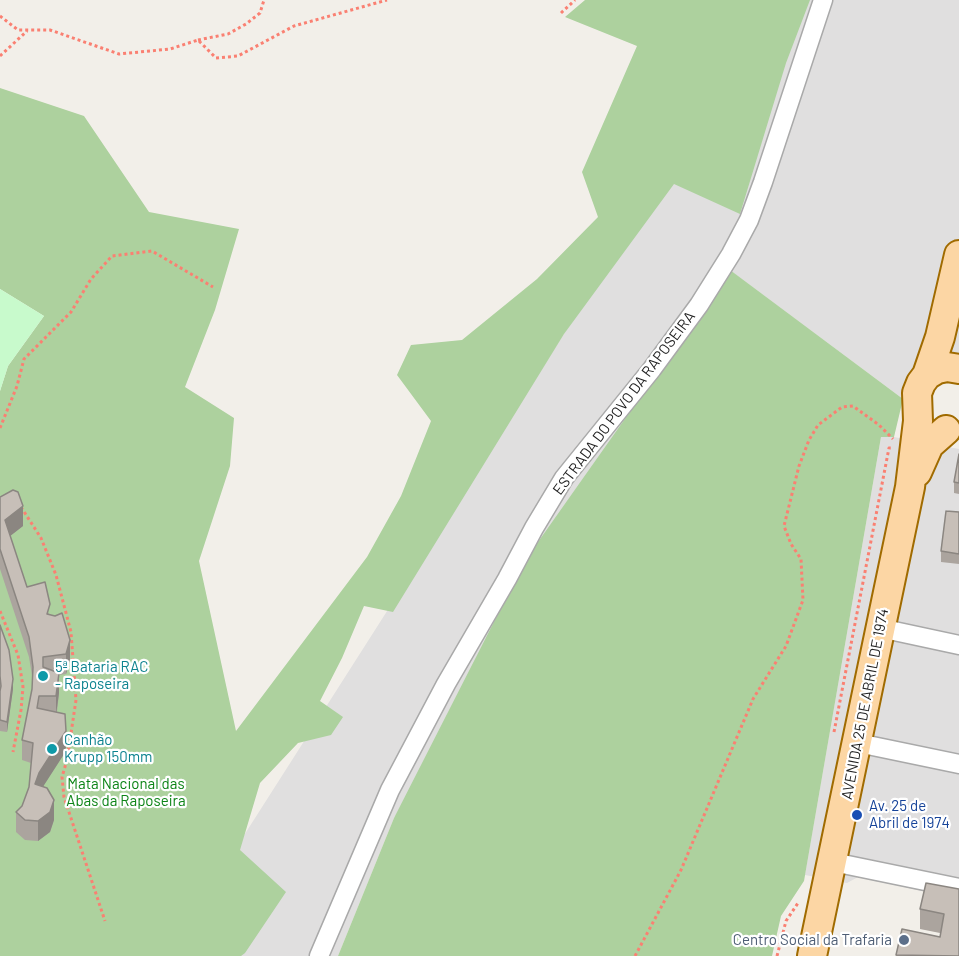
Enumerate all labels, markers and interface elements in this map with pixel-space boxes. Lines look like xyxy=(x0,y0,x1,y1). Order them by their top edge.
street label: ESTRADA DO POVO DA RAPOSEIRA xyxy=(549,308,699,498)
street label: AVENIDA 25 DE ABRIL DE 1974 xyxy=(838,607,892,801)
place label: 5ª Bataria RAC - Raposeira xyxy=(55,658,148,693)
marker: 5ª Bataria RAC - Raposeira xyxy=(36,669,50,683)
place label: Canhão Krupp 150mm xyxy=(64,731,152,766)
marker: Canhão Krupp 150mm xyxy=(45,742,59,756)
park label: Mata Nacional das Abas da Raposeira xyxy=(66,775,186,810)
place label: Av. 25 de Abril de 1974 xyxy=(869,797,950,832)
marker: Av. 25 de Abril de 1974 xyxy=(850,808,864,822)
place label: Centro Social da Trafaria xyxy=(733,931,892,949)
marker: Centro Social da Trafaria xyxy=(897,933,911,947)

